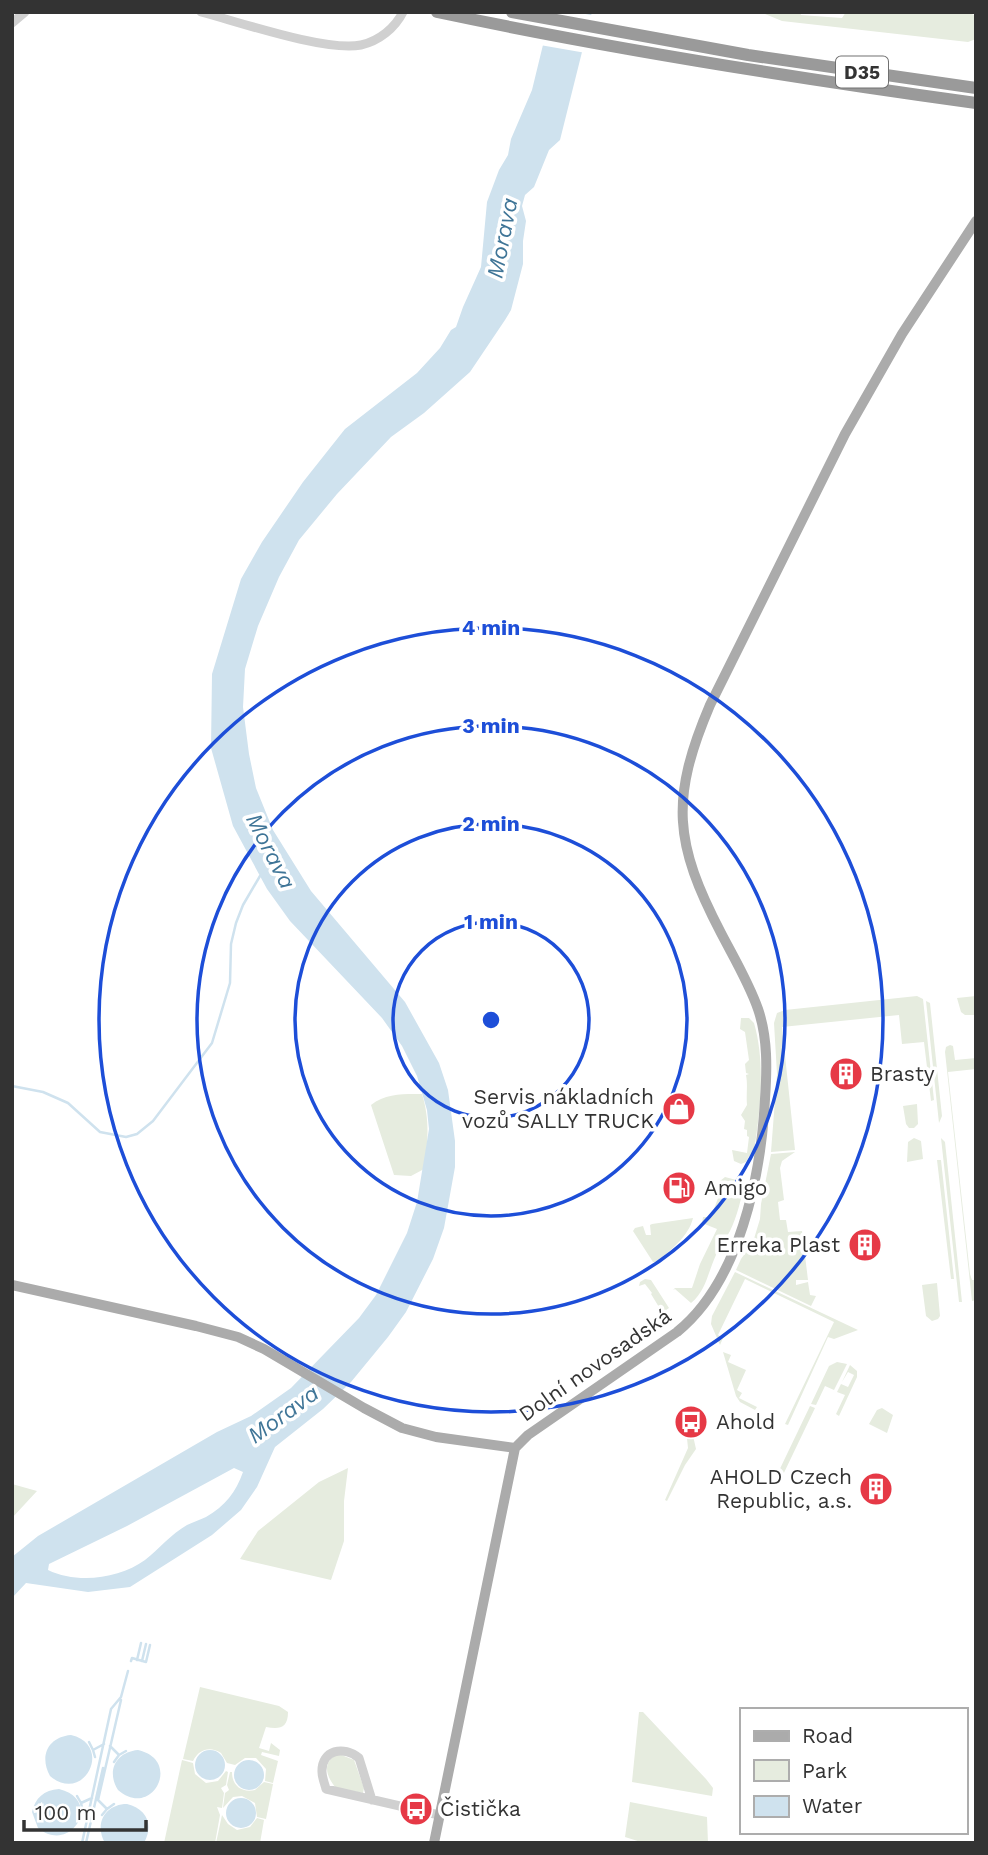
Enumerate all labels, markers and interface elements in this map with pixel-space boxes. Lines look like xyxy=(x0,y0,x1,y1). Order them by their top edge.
road number: D35 xyxy=(836,57,888,88)
water label: Morava xyxy=(481,196,524,281)
text: 4 min xyxy=(462,615,520,640)
text: 3 min xyxy=(462,713,520,738)
water label: Morava xyxy=(240,809,301,894)
text: 2 min xyxy=(462,811,520,836)
text: 1 min xyxy=(464,909,518,934)
centre of rings xyxy=(479,1008,503,1032)
building icon: Brasty xyxy=(827,1055,865,1093)
place label: Brasty xyxy=(870,1061,935,1086)
place label: Servis nákladních vozů SALLY TRUCK xyxy=(462,1084,654,1133)
shop icon: Servis nákladních vozů SALLY TRUCK xyxy=(660,1090,698,1128)
fuel station icon: Amigo xyxy=(660,1169,698,1207)
place label: Amigo xyxy=(704,1175,767,1200)
building icon: Erreka Plast xyxy=(846,1226,884,1264)
place label: Erreka Plast xyxy=(716,1232,840,1257)
street label: Dolní novosadská xyxy=(514,1303,676,1426)
water label: Morava xyxy=(242,1380,324,1449)
bus stop icon: Ahold xyxy=(672,1403,710,1441)
place label: Ahold xyxy=(716,1409,775,1434)
place label: AHOLD Czech Republic, a.s. xyxy=(710,1464,852,1513)
building icon: AHOLD Czech Republic, a.s. xyxy=(857,1470,895,1508)
legend xyxy=(740,1708,967,1834)
text: Road xyxy=(802,1723,853,1748)
text: Park xyxy=(802,1758,847,1783)
scale bar xyxy=(24,1788,147,1832)
bus stop icon: Čistička xyxy=(397,1790,435,1828)
text: Water xyxy=(802,1793,863,1818)
place label: Čistička xyxy=(440,1796,521,1821)
text: 100 m xyxy=(35,1800,97,1825)

